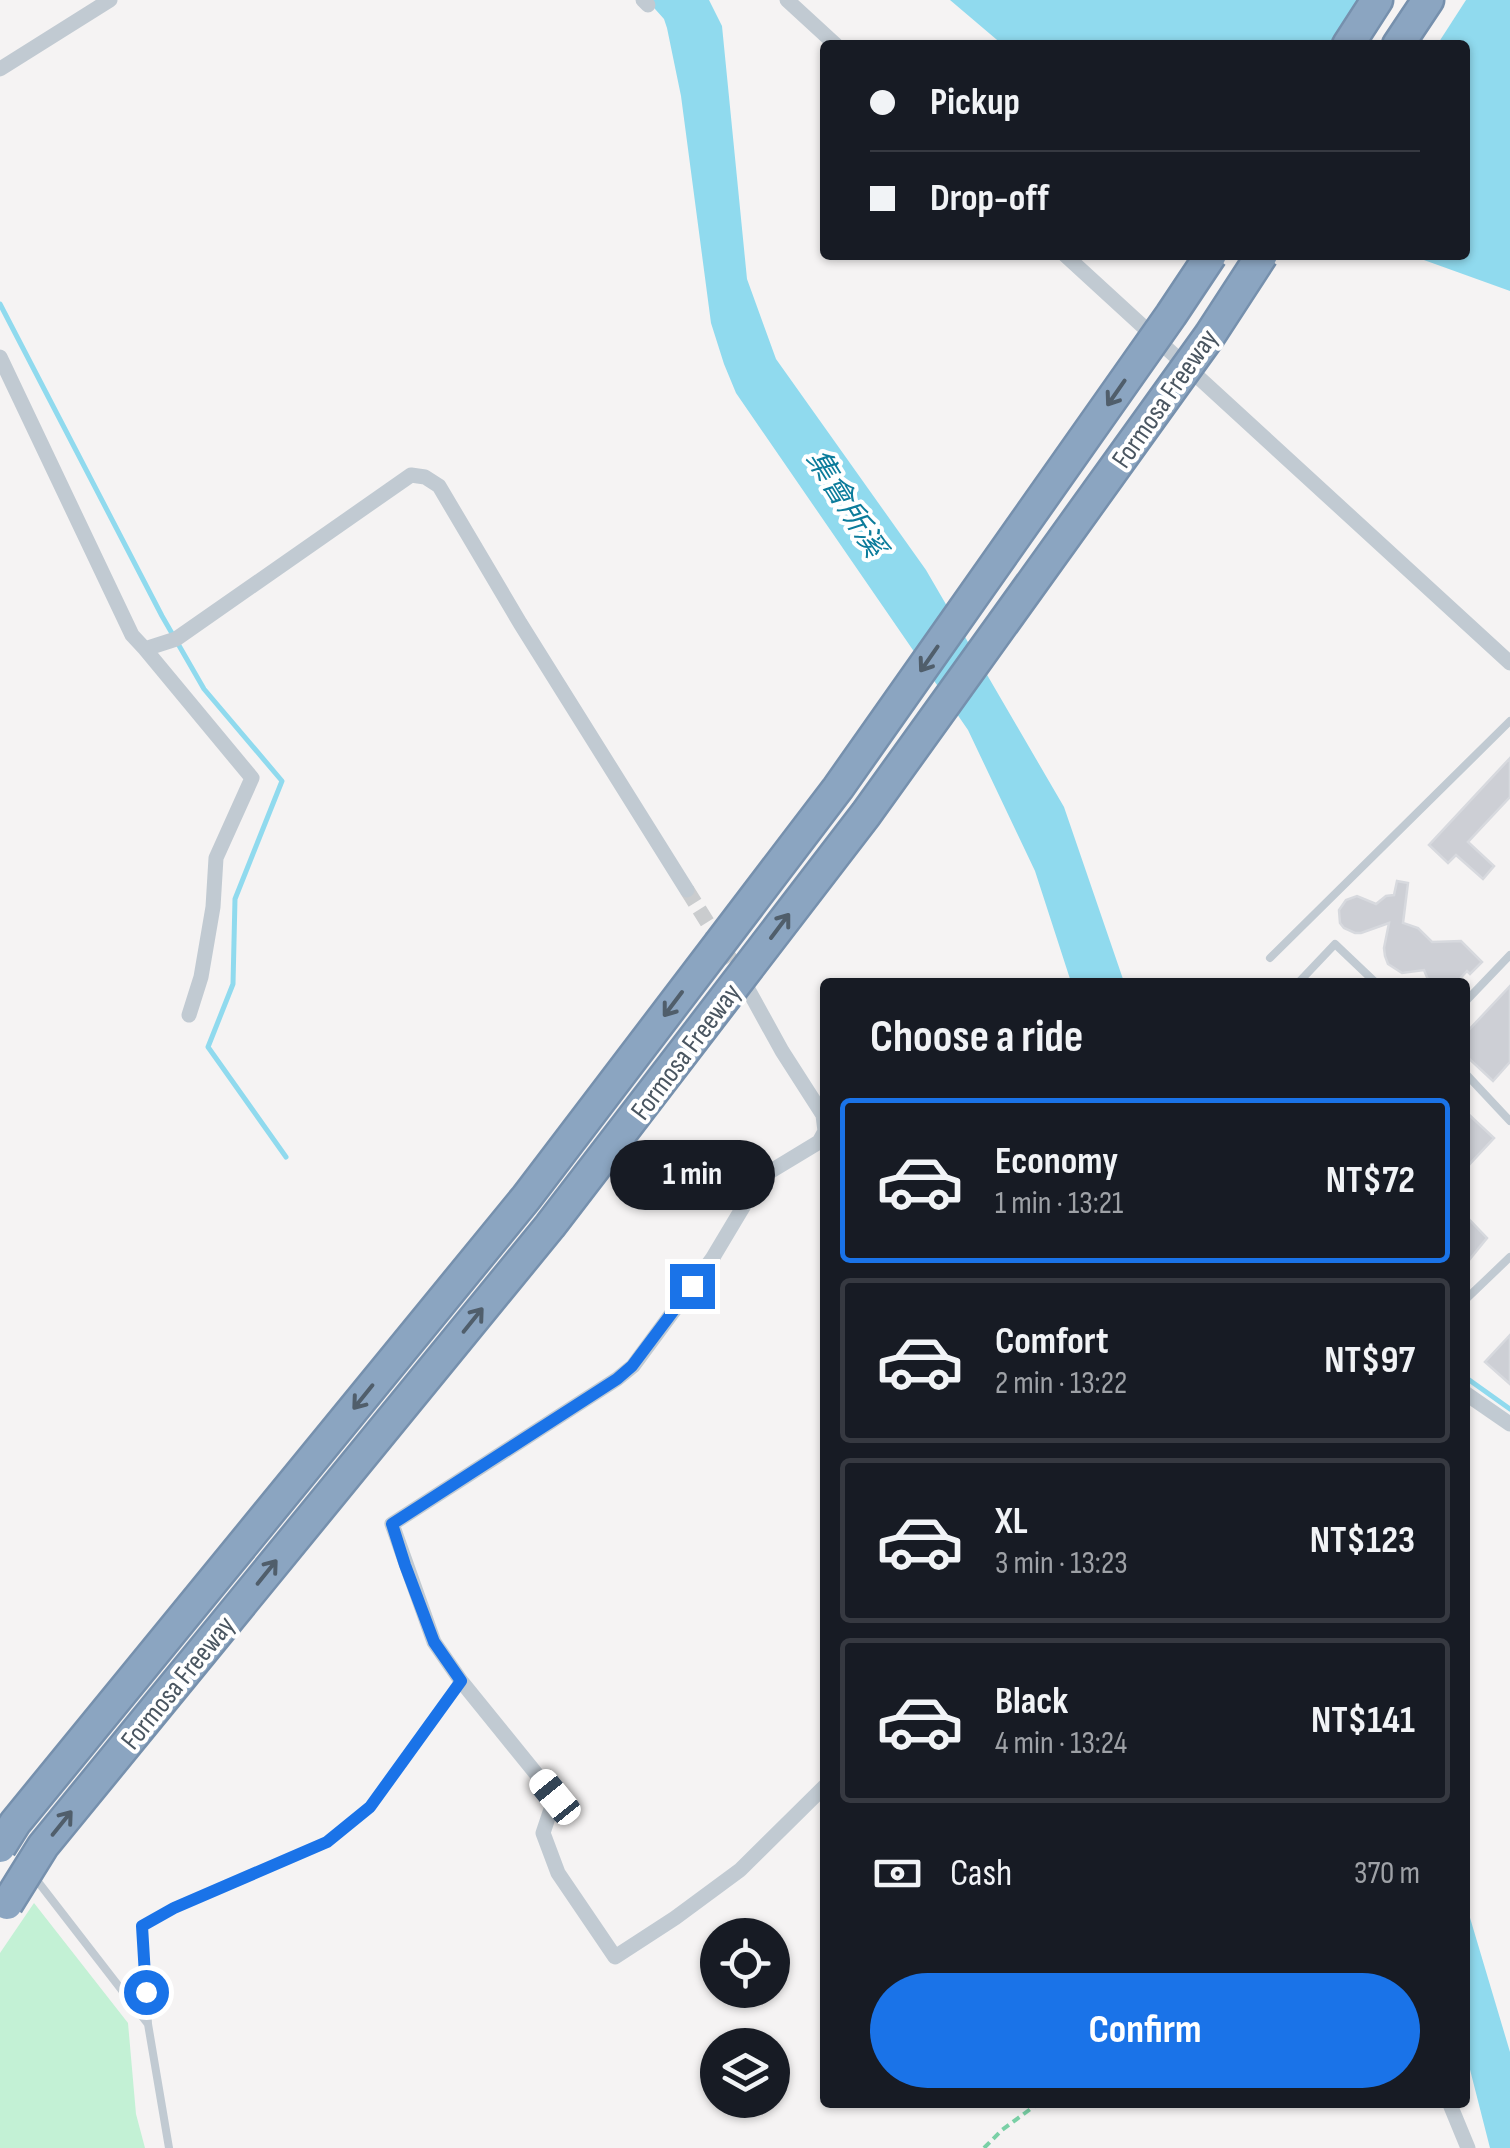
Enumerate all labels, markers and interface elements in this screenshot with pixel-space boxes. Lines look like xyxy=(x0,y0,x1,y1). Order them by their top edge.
text: Pickup xyxy=(930,80,1020,125)
text: Drop-off xyxy=(930,176,1049,221)
street label: Formosa Freeway xyxy=(1105,323,1225,475)
one-way arrow xyxy=(1106,379,1127,407)
water label: 集會所溪 xyxy=(798,443,894,567)
one-way arrow xyxy=(919,645,940,672)
one-way arrow xyxy=(770,913,791,940)
street label: Formosa Freeway xyxy=(624,977,748,1127)
one-way arrow xyxy=(663,990,684,1017)
text: Choose a ride xyxy=(870,1010,1083,1065)
icon: car xyxy=(875,1136,965,1226)
text: Economy xyxy=(995,1139,1118,1184)
callout: 1 min xyxy=(610,1141,774,1211)
text: 1 min xyxy=(663,1155,722,1194)
text: NT$72 xyxy=(1326,1158,1415,1203)
text: 1 min · 13:21 xyxy=(995,1184,1123,1223)
route end xyxy=(670,1264,715,1309)
one-way arrow xyxy=(462,1308,484,1334)
icon: car xyxy=(875,1316,965,1406)
text: Comfort xyxy=(995,1319,1109,1364)
text: NT$97 xyxy=(1324,1338,1415,1383)
text: 2 min · 13:22 xyxy=(995,1364,1127,1403)
one-way arrow xyxy=(352,1383,374,1409)
icon: car xyxy=(875,1496,965,1586)
text: XL xyxy=(995,1499,1028,1544)
text: NT$123 xyxy=(1310,1518,1415,1563)
text: 3 min · 13:23 xyxy=(995,1544,1128,1583)
one-way arrow xyxy=(256,1559,278,1585)
street label: Formosa Freeway xyxy=(114,1609,242,1756)
icon: car xyxy=(875,1676,965,1766)
text: Black xyxy=(995,1679,1068,1724)
text: NT$141 xyxy=(1311,1698,1415,1743)
text: 4 min · 13:24 xyxy=(995,1724,1127,1763)
car xyxy=(524,1764,586,1830)
one-way arrow xyxy=(50,1811,72,1837)
icon: cash xyxy=(870,1846,925,1901)
text: Cash xyxy=(950,1851,1012,1896)
text: 370 m xyxy=(1354,1854,1420,1893)
map controls xyxy=(700,1918,790,2118)
button: locate xyxy=(700,1918,790,2008)
route start xyxy=(124,1970,169,2015)
button: Confirm xyxy=(870,1973,1420,2088)
button: layers xyxy=(700,2028,790,2118)

